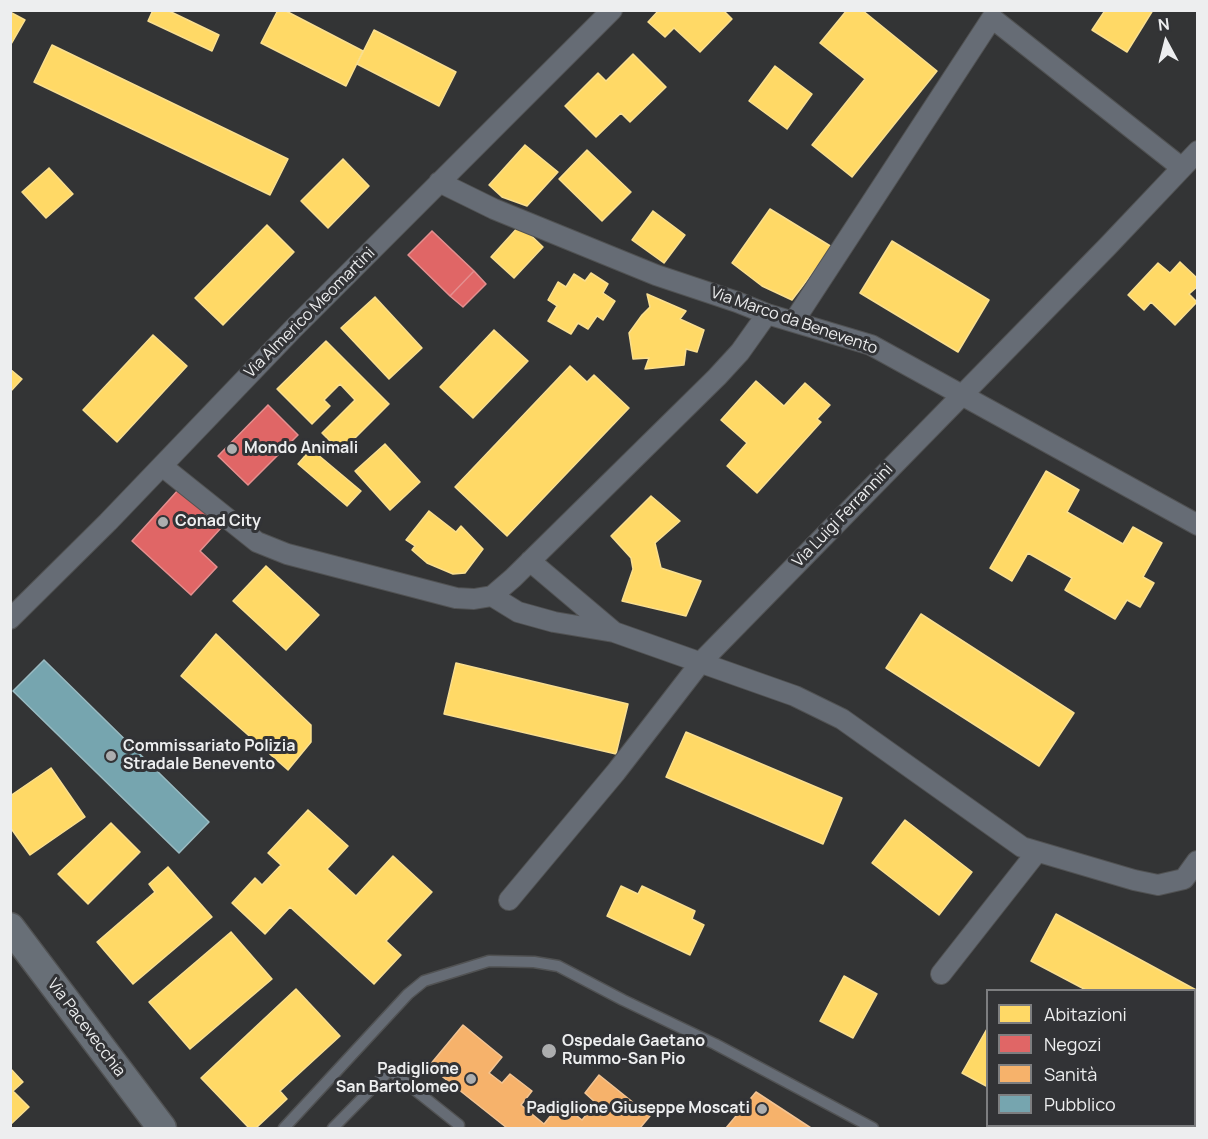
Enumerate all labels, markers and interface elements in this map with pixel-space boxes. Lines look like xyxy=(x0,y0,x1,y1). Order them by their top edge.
north arrow xyxy=(1136,12,1196,72)
text: N xyxy=(1157,13,1171,36)
street label: Via Almerico Meomartini xyxy=(241,244,379,382)
street label: Via Marco da Benevento xyxy=(708,283,880,359)
place label: Mondo Animali xyxy=(244,439,358,459)
marker: Mondo Animali xyxy=(225,442,239,456)
street label: Via Luigi Ferrannini xyxy=(789,460,897,572)
place label: Conad City xyxy=(175,512,261,532)
marker: Conad City xyxy=(156,515,170,529)
place label: Commissariato Polizia Stradale Benevento xyxy=(123,737,295,775)
marker: Commissariato Polizia Stradale Benevento xyxy=(104,749,118,763)
street label: Via Pacevecchia xyxy=(43,975,129,1081)
legend xyxy=(986,989,1196,1127)
text: Abitazioni xyxy=(1044,1002,1127,1026)
place label: Ospedale Gaetano Rummo-San Pio xyxy=(562,1032,705,1070)
text: Negozi xyxy=(1044,1032,1102,1056)
marker: Ospedale Gaetano Rummo-San Pio xyxy=(540,1042,558,1060)
place label: Padiglione San Bartolomeo xyxy=(336,1060,459,1098)
text: Sanità xyxy=(1044,1062,1097,1086)
marker: Padiglione San Bartolomeo xyxy=(464,1072,478,1086)
text: Pubblico xyxy=(1044,1092,1116,1116)
place label: Padiglione Giuseppe Moscati xyxy=(526,1099,750,1119)
marker: Padiglione Giuseppe Moscati xyxy=(755,1102,769,1116)

